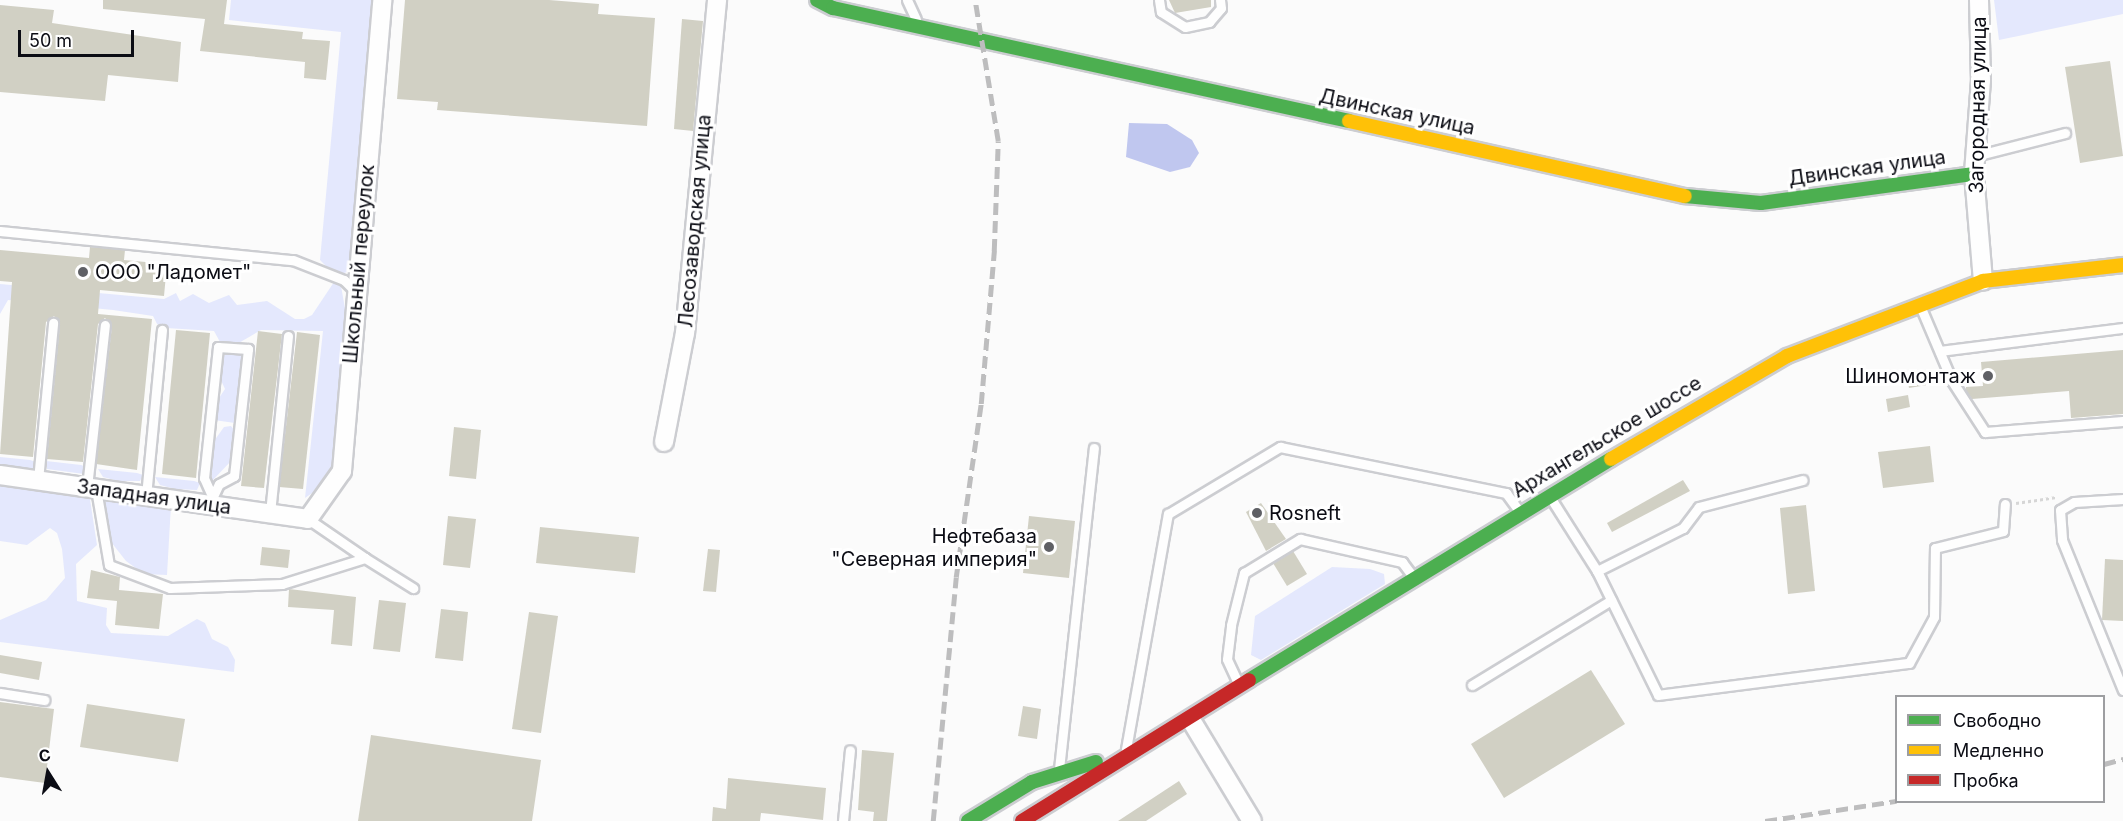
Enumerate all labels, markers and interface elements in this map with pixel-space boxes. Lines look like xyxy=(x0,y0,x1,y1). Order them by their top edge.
street label: Загородная улица xyxy=(1964,16,1992,194)
scale bar xyxy=(21,18,136,56)
text: 50 m xyxy=(29,30,72,51)
street label: Двинская улица xyxy=(1317,84,1477,140)
street label: Лесозаводская улица xyxy=(674,113,716,329)
street label: Двинская улица xyxy=(1787,145,1947,191)
street label: Школьный переулок xyxy=(338,163,380,365)
place label: ООО "Ладомет" xyxy=(95,260,251,284)
marker: ООО "Ладомет" xyxy=(76,265,90,279)
place label: Шиномонтаж xyxy=(1845,364,1976,388)
marker: Шиномонтаж xyxy=(1981,369,1995,383)
street label: Архангельское шоссе xyxy=(1508,371,1706,503)
street label: Западная улица xyxy=(75,474,233,520)
place label: Rosneft xyxy=(1269,501,1341,525)
marker: Rosneft xyxy=(1250,506,1264,520)
place label: Нефтебаза "Северная империя" xyxy=(831,524,1037,571)
marker: Нефтебаза "Северная империя" xyxy=(1042,540,1056,554)
legend xyxy=(1895,695,2105,803)
text: Свободно xyxy=(1953,710,2041,731)
text: Медленно xyxy=(1953,740,2044,761)
north arrow xyxy=(18,743,78,803)
text: С xyxy=(37,744,52,766)
text: Пробка xyxy=(1953,770,2019,791)

